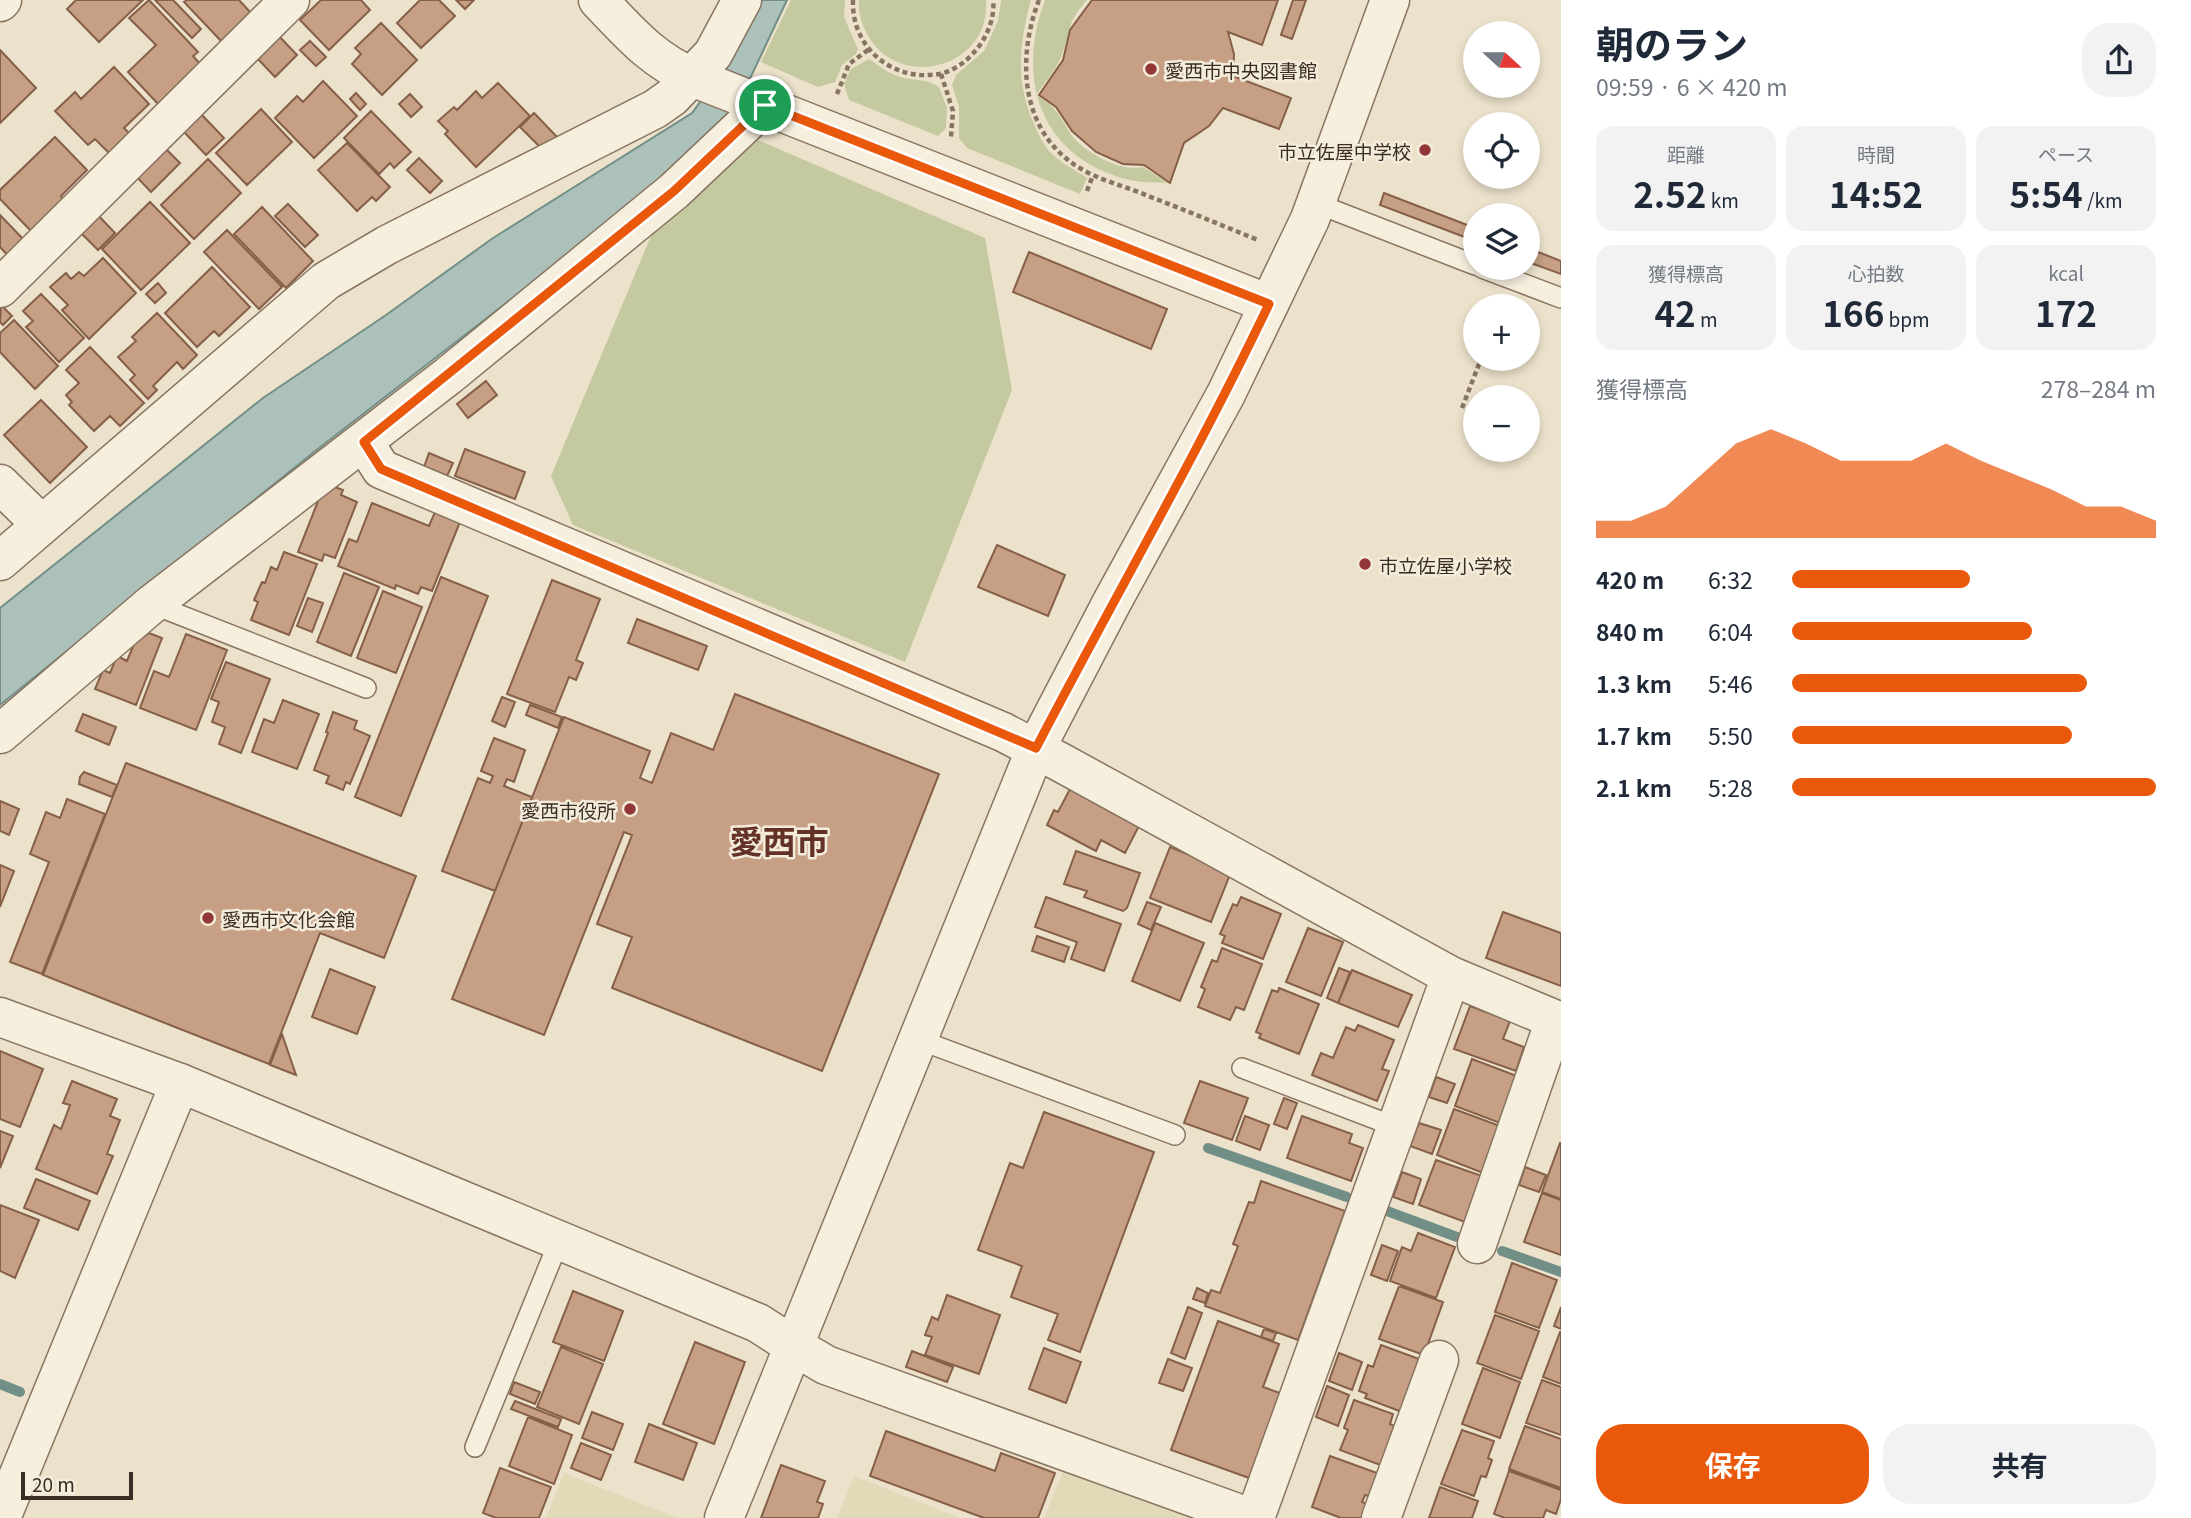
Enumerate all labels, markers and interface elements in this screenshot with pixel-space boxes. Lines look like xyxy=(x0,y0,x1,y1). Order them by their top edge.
text: 朝のラン xyxy=(1596,15,1748,70)
north arrow xyxy=(1463,21,1540,98)
map controls xyxy=(1463,21,1540,462)
button: share xyxy=(2082,23,2156,97)
place label: 愛西市中央図書館 xyxy=(1165,56,1317,83)
marker: 愛西市中央図書館 xyxy=(1143,61,1159,77)
text: 09:59 · 6 × 420 m xyxy=(1596,69,1787,103)
pin xyxy=(735,75,795,135)
icon: arrive xyxy=(746,86,784,124)
button: locate xyxy=(1463,112,1540,189)
place label: 市立佐屋中学校 xyxy=(1278,137,1411,164)
text: 距離 xyxy=(1667,140,1705,167)
text: 時間 xyxy=(1857,140,1895,167)
text: ペース xyxy=(2038,140,2094,167)
marker: 市立佐屋中学校 xyxy=(1417,142,1433,158)
text: 2.52 xyxy=(1633,167,1706,218)
text: 14:52 xyxy=(1829,167,1923,218)
text: 5:54 xyxy=(2009,167,2083,218)
text: km xyxy=(1706,186,1739,213)
text: /km xyxy=(2083,186,2123,213)
button: layers xyxy=(1463,203,1540,280)
text: 獲得標高 xyxy=(1648,259,1724,286)
text: 心拍数 xyxy=(1847,259,1905,286)
text: kcal xyxy=(2048,259,2084,286)
text: 42 xyxy=(1654,286,1696,337)
text: 166 xyxy=(1822,286,1884,337)
text: 172 xyxy=(2035,286,2097,337)
button: + xyxy=(1463,294,1540,371)
text: m xyxy=(1696,305,1718,332)
text: bpm xyxy=(1884,305,1930,332)
text: 獲得標高 xyxy=(1596,371,1688,405)
text: 278–284 m xyxy=(2041,371,2156,405)
button: − xyxy=(1463,385,1540,462)
place label: 市立佐屋小学校 xyxy=(1379,551,1512,578)
marker: 市立佐屋小学校 xyxy=(1357,556,1373,572)
text: 420 m xyxy=(1596,562,1664,596)
text: 6:32 xyxy=(1708,562,1753,596)
text: 840 m xyxy=(1596,614,1664,648)
text: 6:04 xyxy=(1708,614,1753,648)
text: 1.3 km xyxy=(1596,666,1672,700)
text: 5:46 xyxy=(1708,666,1753,700)
text: 1.7 km xyxy=(1596,718,1672,752)
text: 5:50 xyxy=(1708,718,1753,752)
text: 2.1 km xyxy=(1596,770,1672,804)
text: 5:28 xyxy=(1708,770,1753,804)
place label: 愛西市役所 xyxy=(521,796,616,823)
marker: 愛西市役所 xyxy=(622,801,638,817)
district label: 愛西市 xyxy=(730,816,829,864)
place label: 愛西市文化会館 xyxy=(222,905,355,932)
marker: 愛西市文化会館 xyxy=(200,910,216,926)
button: 保存 xyxy=(1596,1424,1869,1504)
button: 共有 xyxy=(1883,1424,2156,1504)
scale bar xyxy=(21,1469,133,1501)
text: 20 m xyxy=(32,1470,75,1497)

